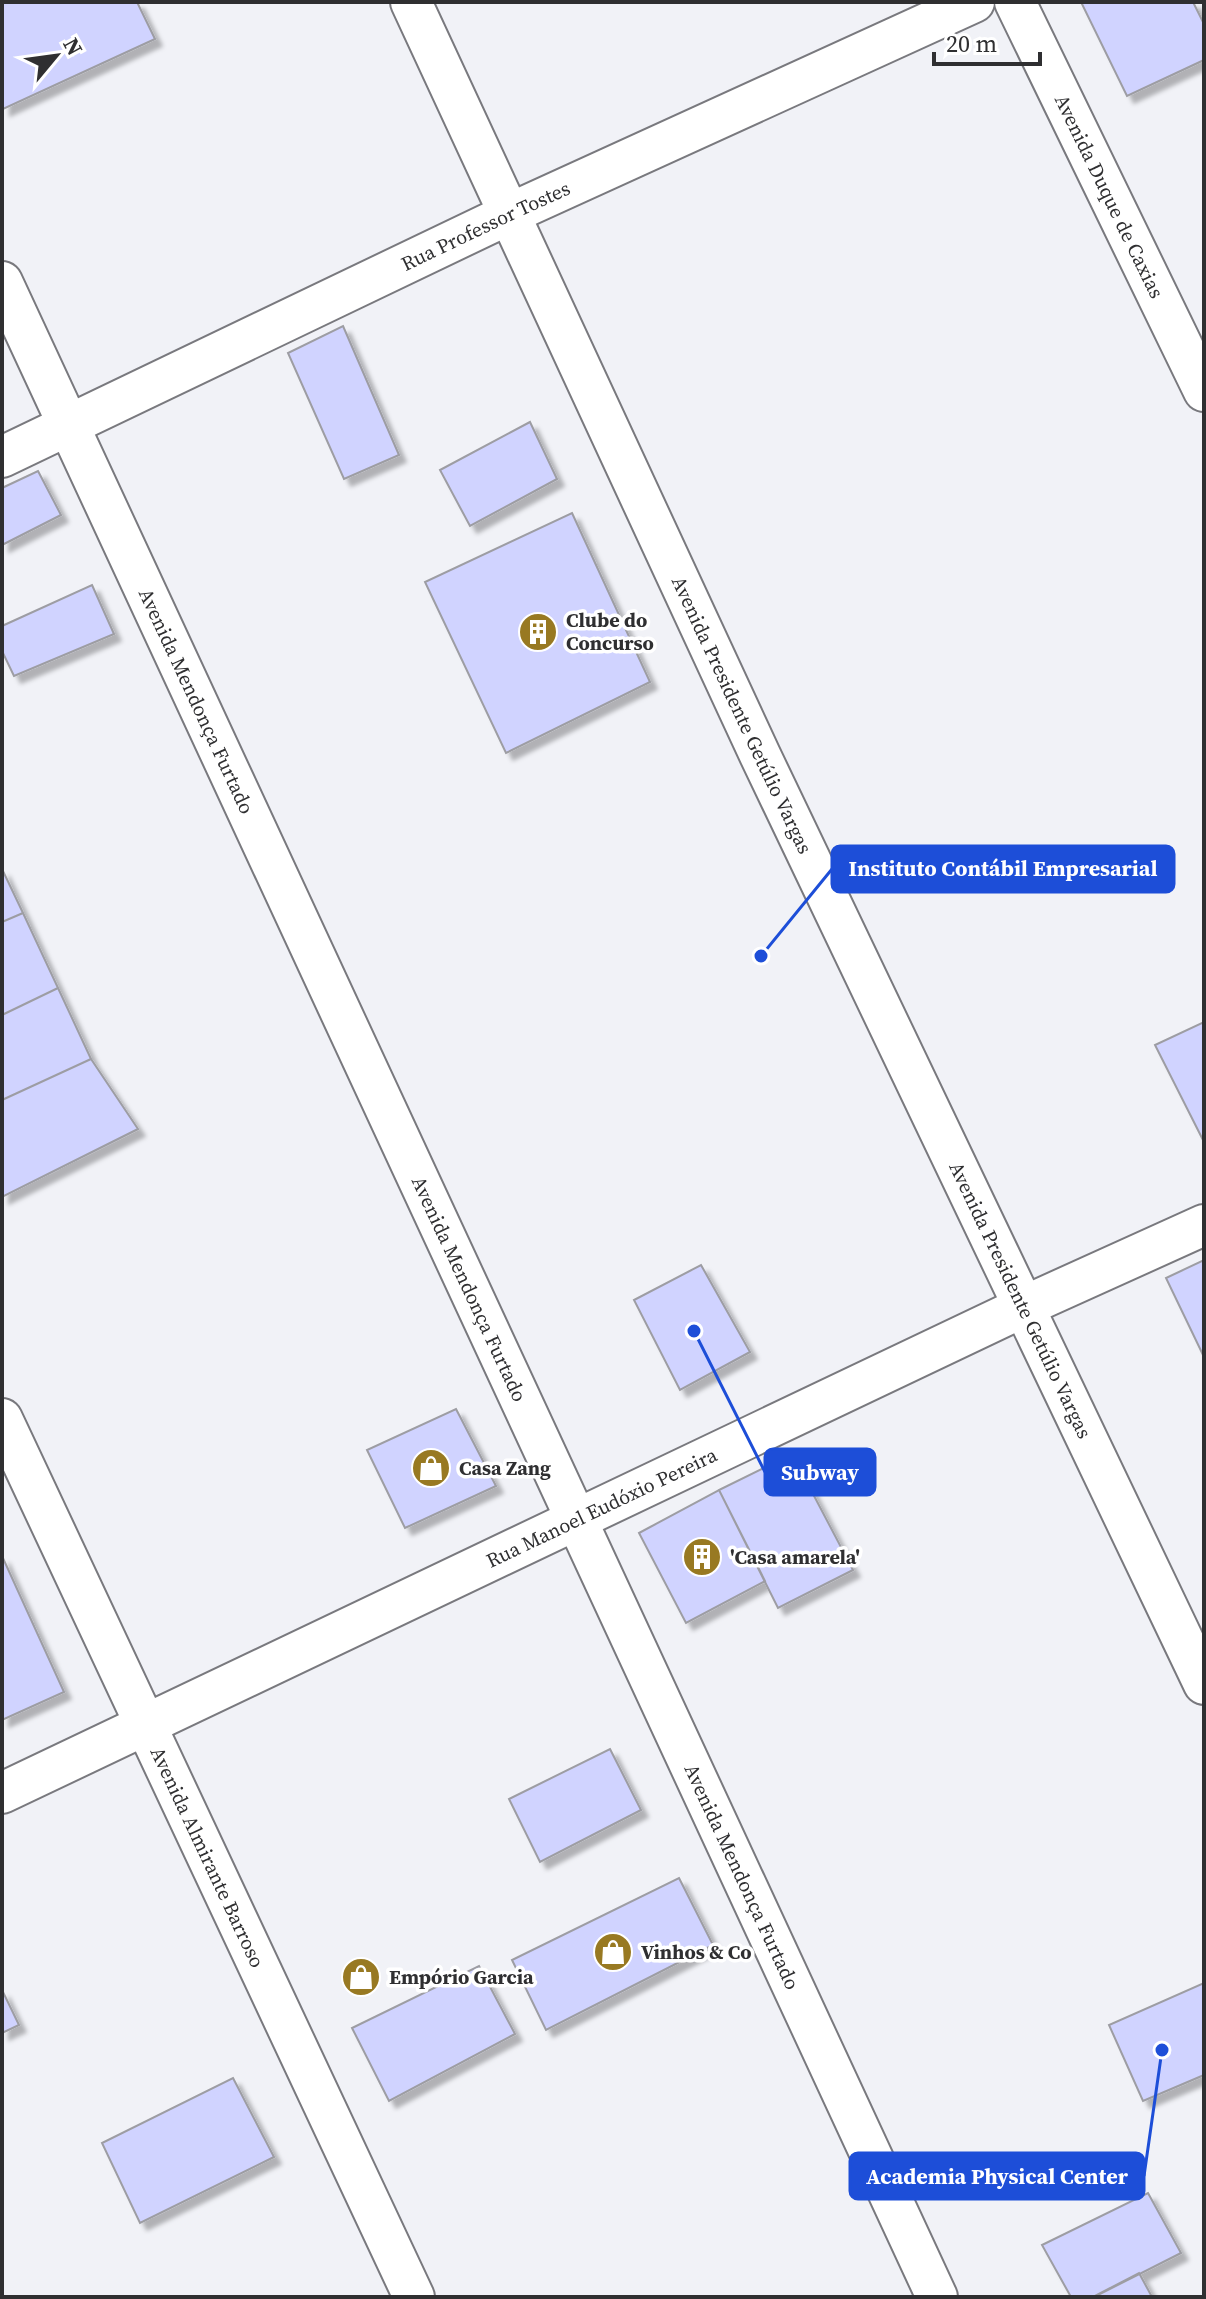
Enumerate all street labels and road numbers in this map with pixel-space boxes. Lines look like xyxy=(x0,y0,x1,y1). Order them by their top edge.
street label: Avenida Duque de Caxias xyxy=(1048,90,1171,303)
street label: Rua Professor Tostes xyxy=(396,174,575,278)
street label: Avenida Presidente Getúlio Vargas xyxy=(665,571,819,858)
street label: Avenida Mendonça Furtado xyxy=(132,584,261,818)
street label: Avenida Presidente Getúlio Vargas xyxy=(942,1157,1099,1443)
street label: Avenida Mendonça Furtado xyxy=(405,1171,534,1406)
street label: Rua Manoel Eudóxio Pereira xyxy=(481,1440,722,1575)
street label: Avenida Almirante Barroso xyxy=(144,1742,272,1972)
street label: Avenida Mendonça Furtado xyxy=(678,1759,806,1994)

